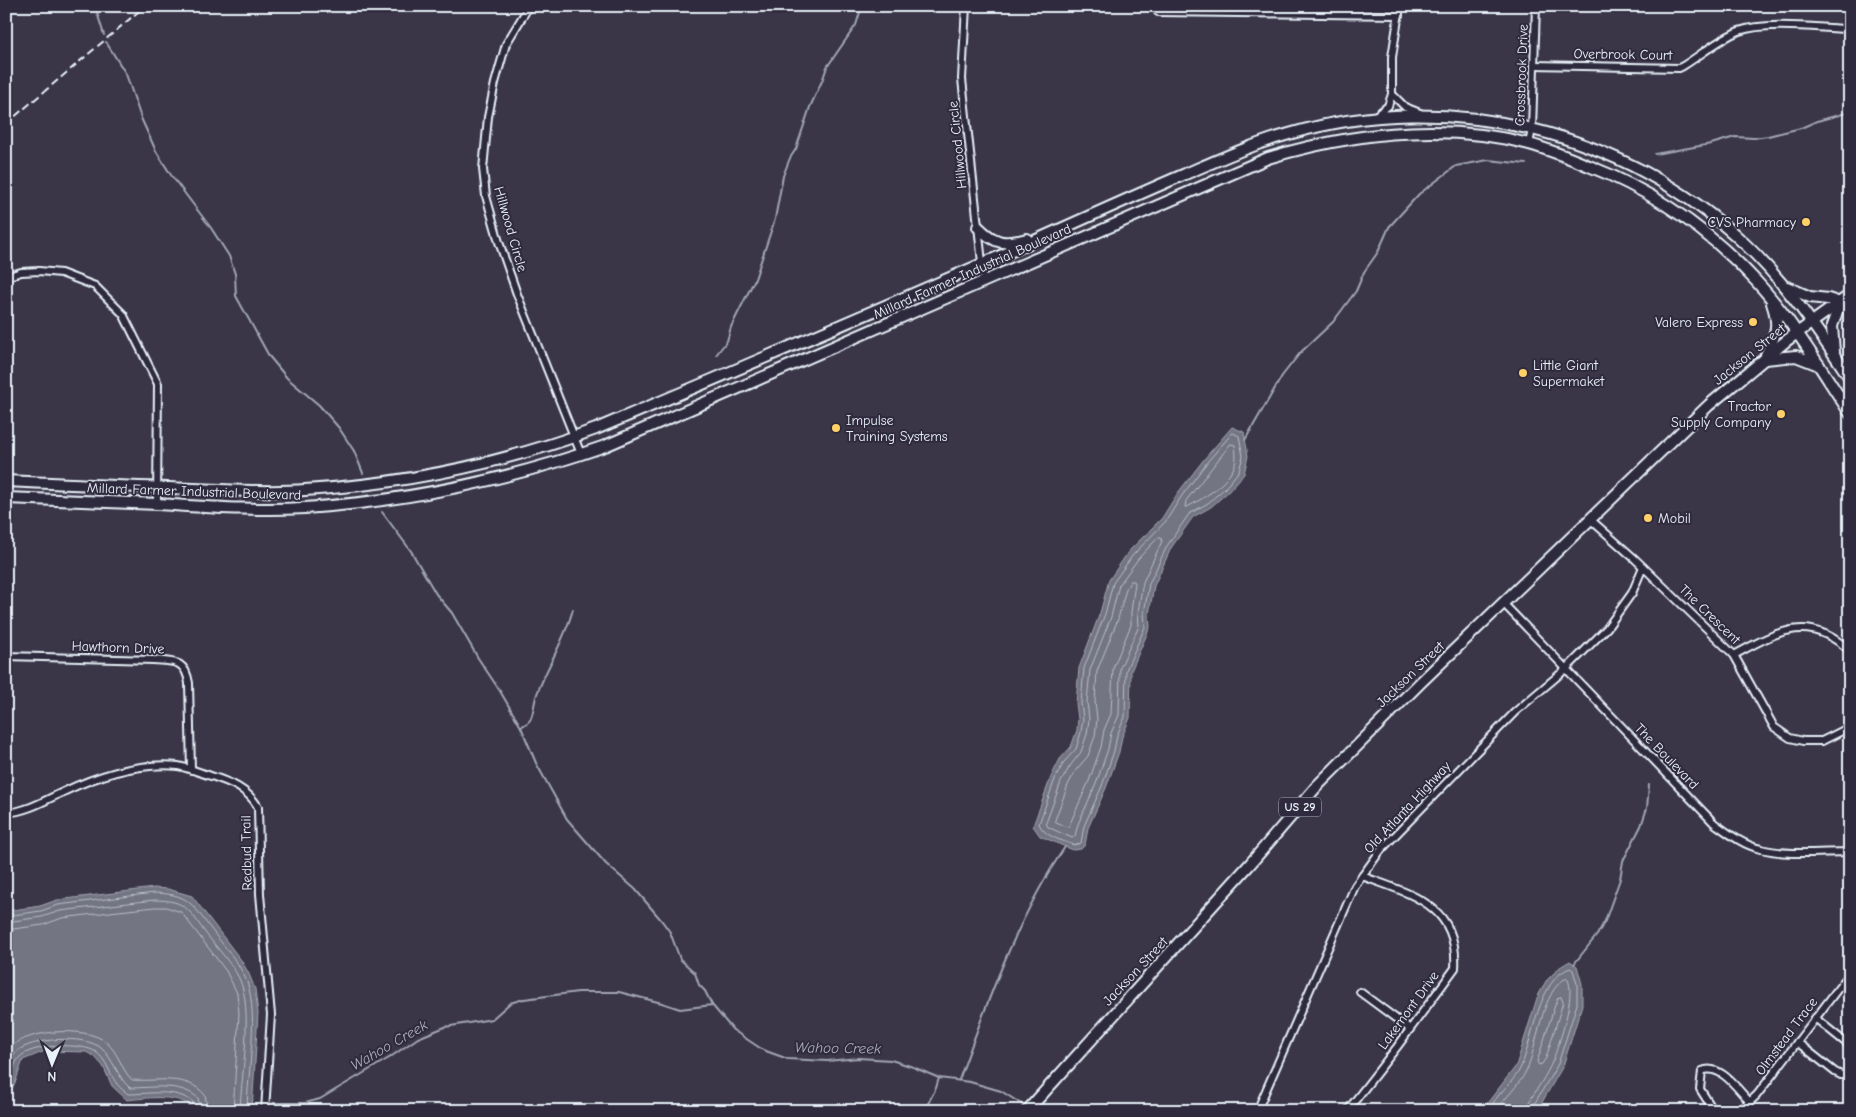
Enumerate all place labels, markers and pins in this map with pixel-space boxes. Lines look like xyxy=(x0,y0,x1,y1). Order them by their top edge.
place label: CVS Pharmacy xyxy=(1708,214,1797,231)
marker: CVS Pharmacy xyxy=(1800,216,1812,228)
place label: Valero Express xyxy=(1655,314,1743,331)
marker: Valero Express xyxy=(1747,316,1759,328)
place label: Little Giant Supermaket xyxy=(1533,357,1605,390)
marker: Little Giant Supermaket xyxy=(1517,367,1529,379)
place label: Tractor Supply Company xyxy=(1671,398,1772,431)
marker: Tractor Supply Company xyxy=(1775,408,1787,420)
place label: Impulse Training Systems xyxy=(846,412,948,445)
marker: Impulse Training Systems xyxy=(830,422,842,434)
place label: Mobil xyxy=(1658,510,1691,527)
marker: Mobil xyxy=(1642,512,1654,524)

